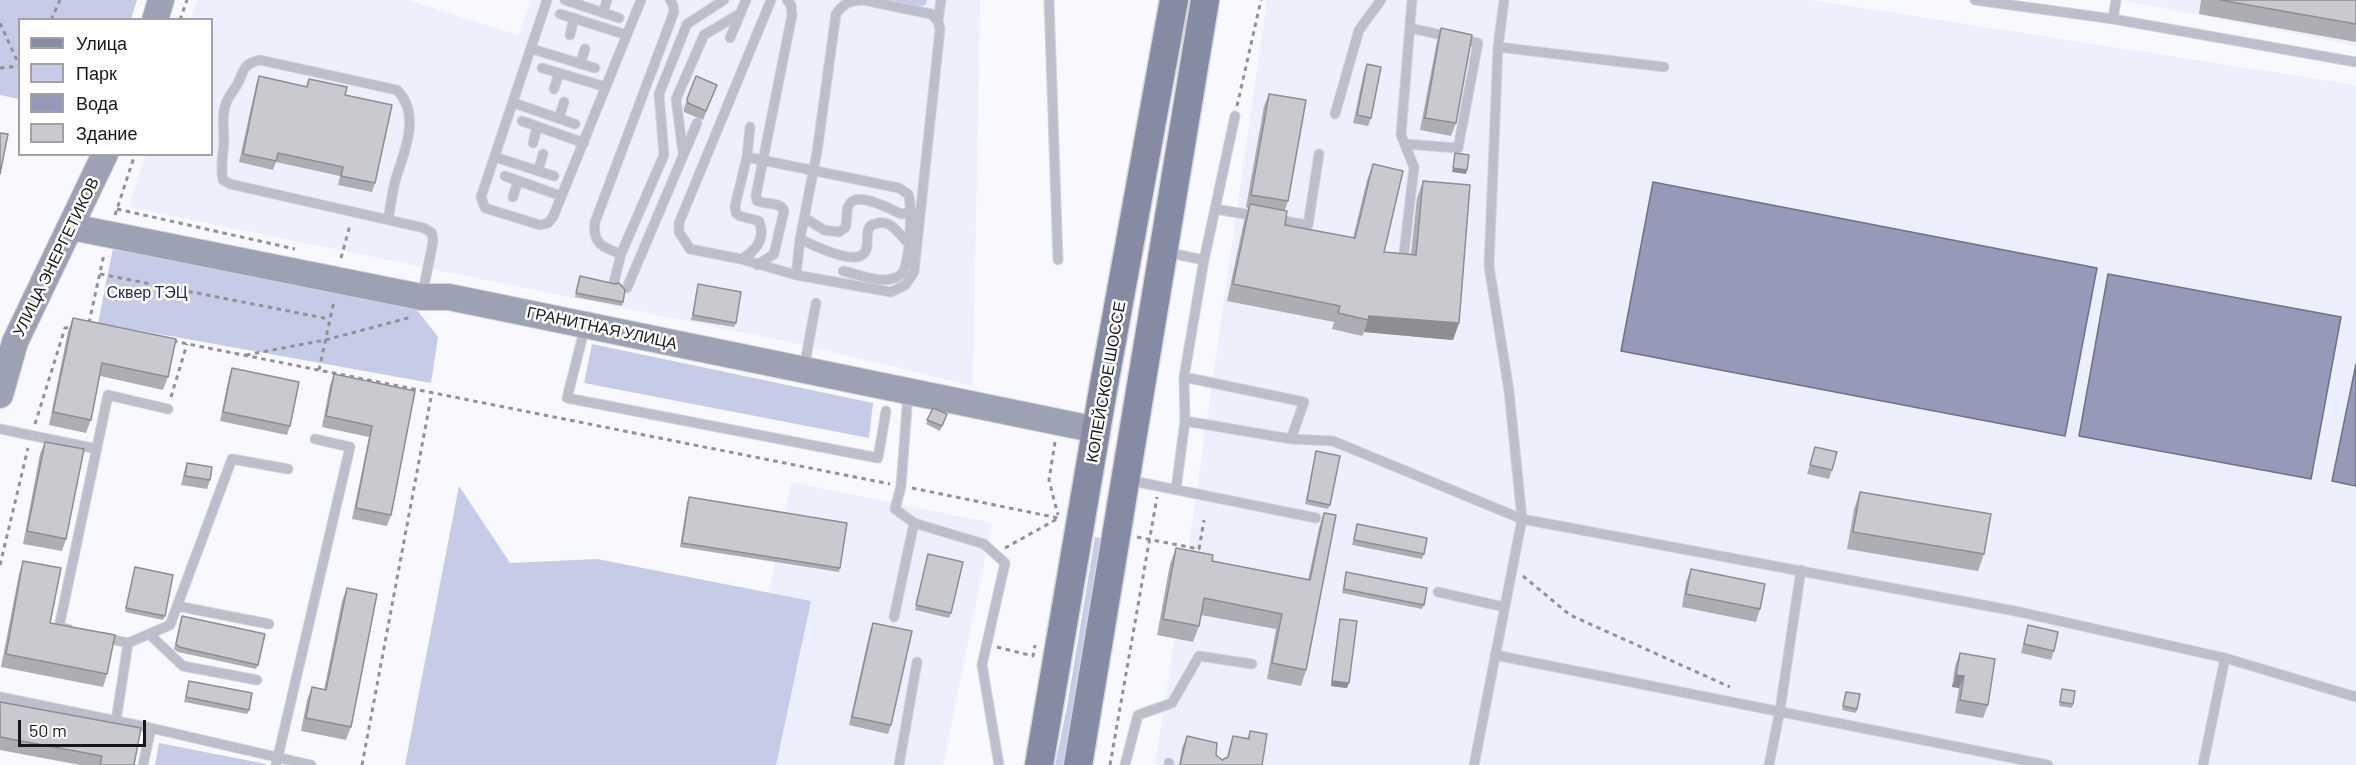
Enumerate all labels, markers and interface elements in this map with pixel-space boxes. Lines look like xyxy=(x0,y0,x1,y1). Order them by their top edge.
legend xyxy=(18,18,213,156)
text: Улица xyxy=(76,32,127,54)
text: Парк xyxy=(76,62,117,84)
text: Вода xyxy=(76,92,118,114)
text: Здание xyxy=(76,122,137,144)
street label: УЛИЦА ЭНЕРГЕТИКОВ xyxy=(9,174,103,340)
park label: Сквер ТЭЦ xyxy=(107,283,187,303)
street label: КОПЕЙСКОЕ ШОССЕ xyxy=(1082,300,1130,464)
street label: ГРАНИТНАЯ УЛИЦА xyxy=(525,303,679,353)
scale bar xyxy=(21,708,148,746)
text: 50 m xyxy=(29,719,67,741)

